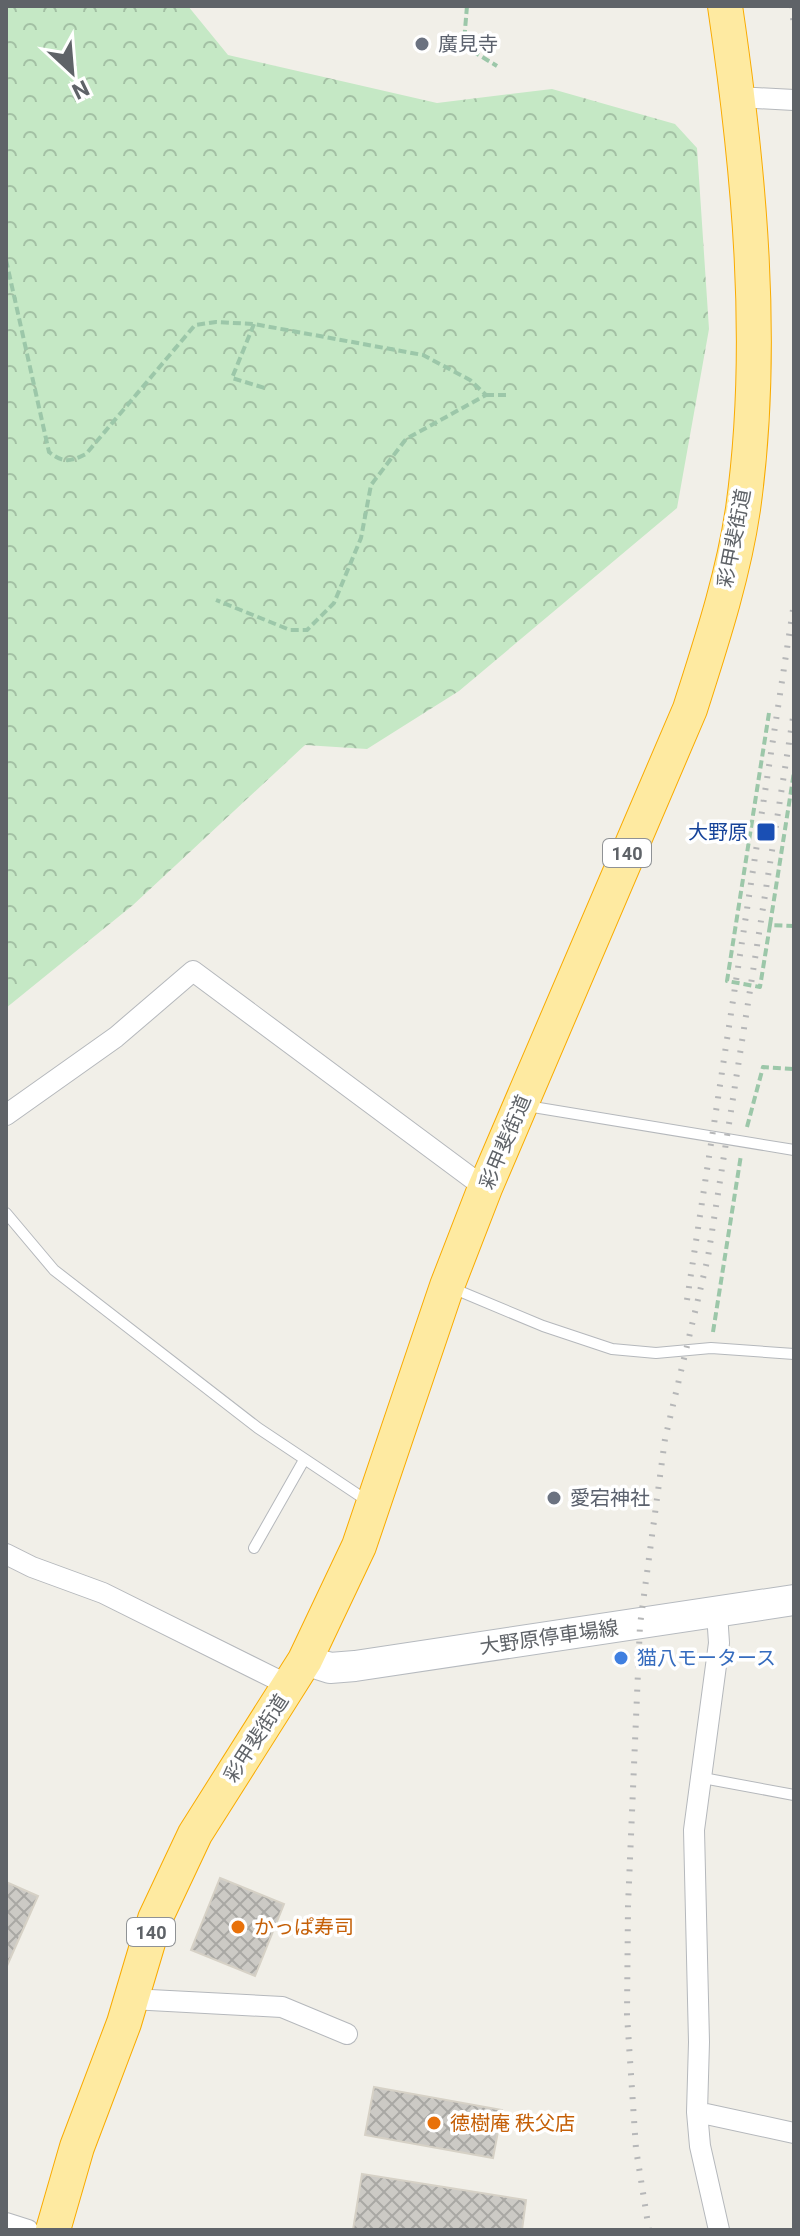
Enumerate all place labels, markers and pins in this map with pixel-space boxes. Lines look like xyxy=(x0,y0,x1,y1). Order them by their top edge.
place label: 廣見寺 xyxy=(438,32,498,56)
marker: 廣見寺 xyxy=(413,35,431,53)
place label: 大野原 xyxy=(688,820,748,844)
marker: 大野原 xyxy=(755,821,777,843)
place label: 愛宕神社 xyxy=(570,1486,650,1510)
marker: 愛宕神社 xyxy=(545,1489,563,1507)
place label: 猫八モータース xyxy=(637,1646,776,1670)
marker: 猫八モータース xyxy=(612,1649,630,1667)
place label: かっぱ寿司 xyxy=(254,1915,354,1939)
marker: かっぱ寿司 xyxy=(229,1918,247,1936)
place label: 徳樹庵 秩父店 xyxy=(450,2111,575,2135)
marker: 徳樹庵 秩父店 xyxy=(425,2114,443,2132)

